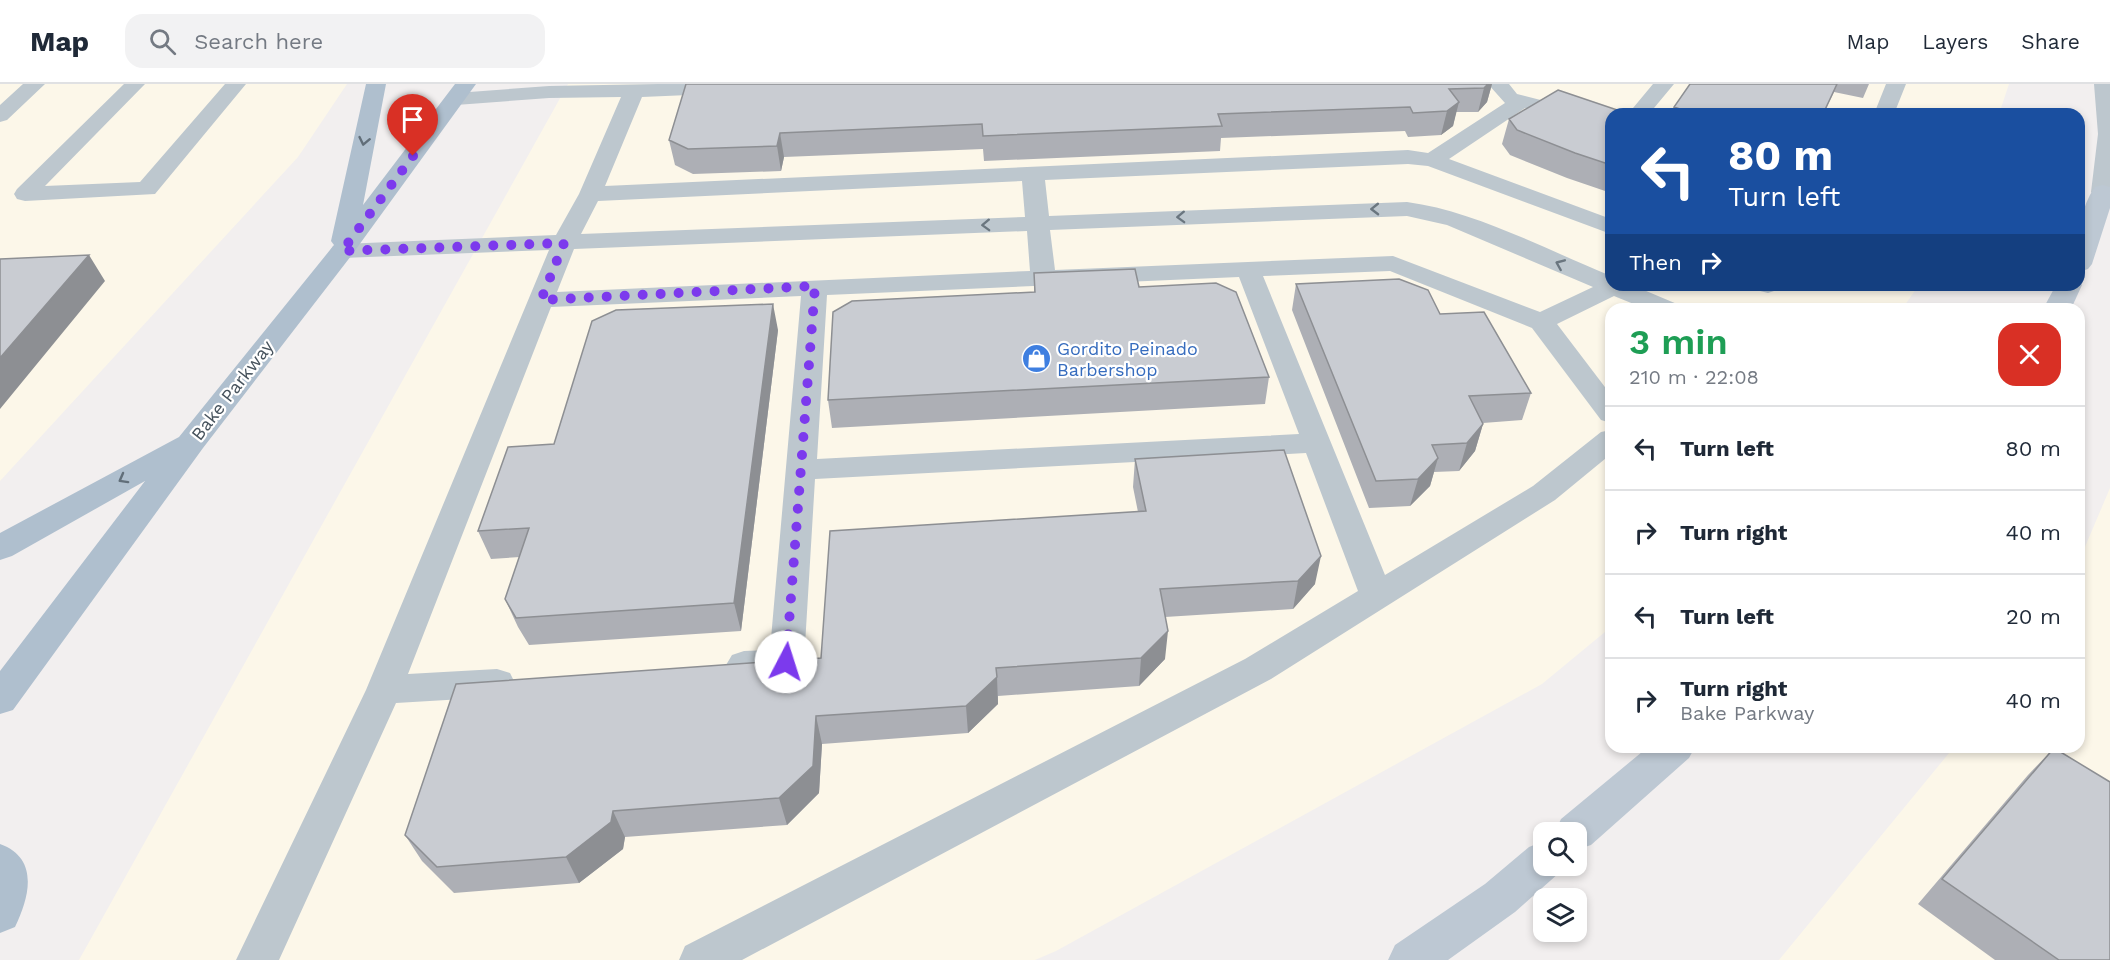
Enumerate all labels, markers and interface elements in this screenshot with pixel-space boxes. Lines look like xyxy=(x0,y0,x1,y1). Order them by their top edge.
search box xyxy=(125,14,545,68)
text: Map xyxy=(30,25,89,58)
icon: search xyxy=(146,25,179,58)
text: Search here xyxy=(194,29,323,54)
text: Map xyxy=(1846,29,1889,54)
text: Layers xyxy=(1922,29,1988,54)
text: Share xyxy=(2021,29,2080,54)
pin xyxy=(387,94,438,156)
icon: arrive xyxy=(396,103,429,136)
text: 80 m xyxy=(1728,131,1833,180)
icon: left xyxy=(1629,132,1707,210)
one-way arrow xyxy=(358,136,371,146)
text: Turn left xyxy=(1728,181,1840,213)
one-way arrow xyxy=(1371,203,1380,216)
one-way arrow xyxy=(1176,211,1185,224)
one-way arrow xyxy=(981,219,990,232)
icon: right xyxy=(1694,246,1727,279)
text: Then xyxy=(1629,250,1682,275)
one-way arrow xyxy=(1556,259,1567,271)
text: 3 min xyxy=(1629,321,1728,363)
button: close xyxy=(1998,323,2061,386)
street label: Bake Parkway xyxy=(187,335,278,444)
place label: Gordito Peinado Barbershop xyxy=(1057,338,1198,380)
shop icon: Gordito Peinado Barbershop xyxy=(1020,342,1052,374)
text: 210 m · 22:08 xyxy=(1629,365,1759,389)
icon: left xyxy=(1629,432,1662,465)
text: Turn left xyxy=(1680,436,1774,461)
text: 80 m xyxy=(2005,436,2061,461)
one-way arrow xyxy=(119,472,129,484)
icon: right xyxy=(1629,516,1662,549)
text: Turn right xyxy=(1680,520,1787,545)
text: 40 m xyxy=(2005,520,2061,545)
icon: left xyxy=(1629,600,1662,633)
text: Turn left xyxy=(1680,604,1774,629)
text: 20 m xyxy=(2006,604,2061,629)
position arrow xyxy=(754,630,818,694)
text: Turn right xyxy=(1680,676,1787,701)
icon: right xyxy=(1629,684,1662,717)
text: 40 m xyxy=(2005,688,2061,713)
text: Bake Parkway xyxy=(1680,701,1814,725)
map controls xyxy=(1533,822,1587,942)
button: search xyxy=(1533,822,1587,876)
button: layers xyxy=(1533,888,1587,942)

